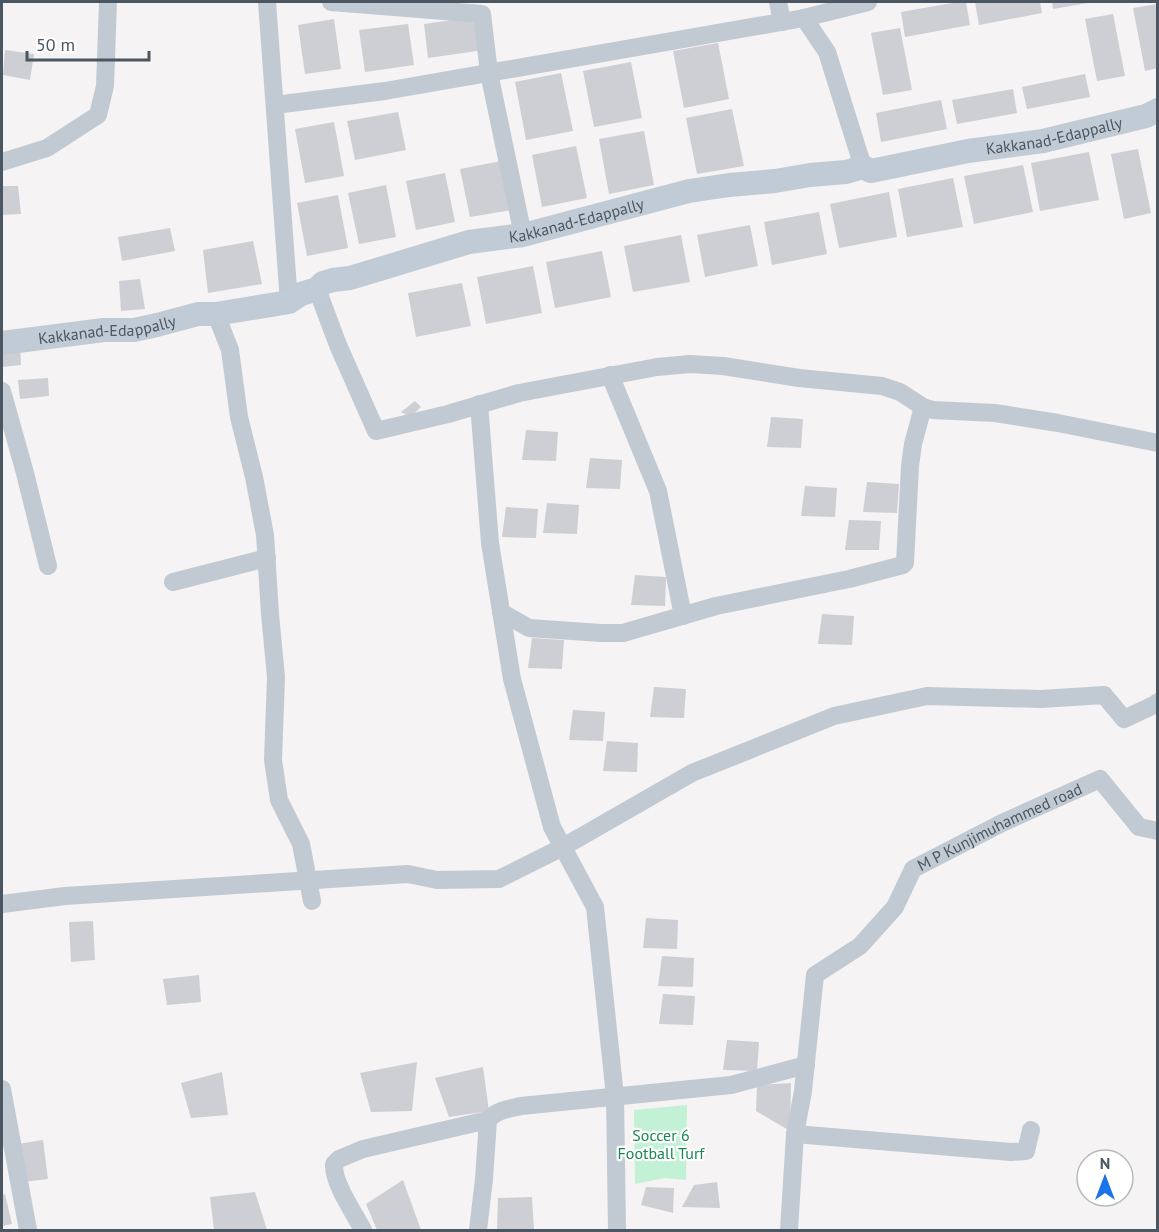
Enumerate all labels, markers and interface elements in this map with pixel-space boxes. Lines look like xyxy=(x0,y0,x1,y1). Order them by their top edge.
scale bar xyxy=(27,24,148,62)
text: 50 m xyxy=(36,33,75,56)
street label: Kakkanad-Edappally xyxy=(985,112,1125,159)
street label: Kakkanad-Edappally xyxy=(508,193,647,247)
street label: Kakkanad-Edappally xyxy=(37,310,179,348)
street label: M P Kunjimuhammed road xyxy=(914,778,1085,875)
park label: Soccer 6 Football Turf xyxy=(618,1125,705,1163)
north arrow xyxy=(1075,1148,1135,1208)
text: N xyxy=(1100,1153,1110,1173)

